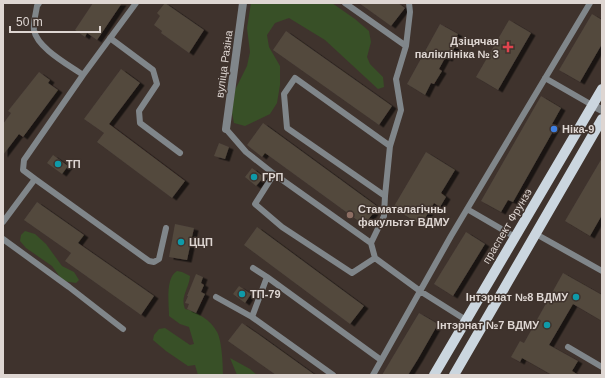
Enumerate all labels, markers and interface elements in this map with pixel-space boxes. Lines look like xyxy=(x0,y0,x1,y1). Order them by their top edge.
scale bar xyxy=(10,8,100,34)
text: 50 m xyxy=(16,15,43,29)
street label: вуліца Разіна xyxy=(213,29,235,98)
place label: Дзіцячая паліклініка № 3 xyxy=(415,35,499,60)
marker: Дзіцячая паліклініка № 3 xyxy=(502,41,514,53)
place label: Ніка-9 xyxy=(562,123,594,135)
marker: Ніка-9 xyxy=(549,124,559,134)
place label: ТП xyxy=(66,158,81,170)
marker: ТП xyxy=(53,159,63,169)
place label: ГРП xyxy=(262,171,284,183)
marker: ГРП xyxy=(249,172,259,182)
street label: праспект Фрунзэ xyxy=(480,186,534,266)
place label: Стаматалагічны факультэт ВДМУ xyxy=(358,203,450,228)
marker: Стаматалагічны факультэт ВДМУ xyxy=(345,210,355,220)
place label: ЦЦП xyxy=(189,236,213,248)
marker: ЦЦП xyxy=(176,237,186,247)
place label: ТП-79 xyxy=(250,288,281,300)
marker: ТП-79 xyxy=(237,289,247,299)
place label: Інтэрнат №8 ВДМУ xyxy=(466,291,568,303)
marker: Інтэрнат №8 ВДМУ xyxy=(571,292,581,302)
place label: Інтэрнат №7 ВДМУ xyxy=(437,319,539,331)
marker: Інтэрнат №7 ВДМУ xyxy=(542,320,552,330)

